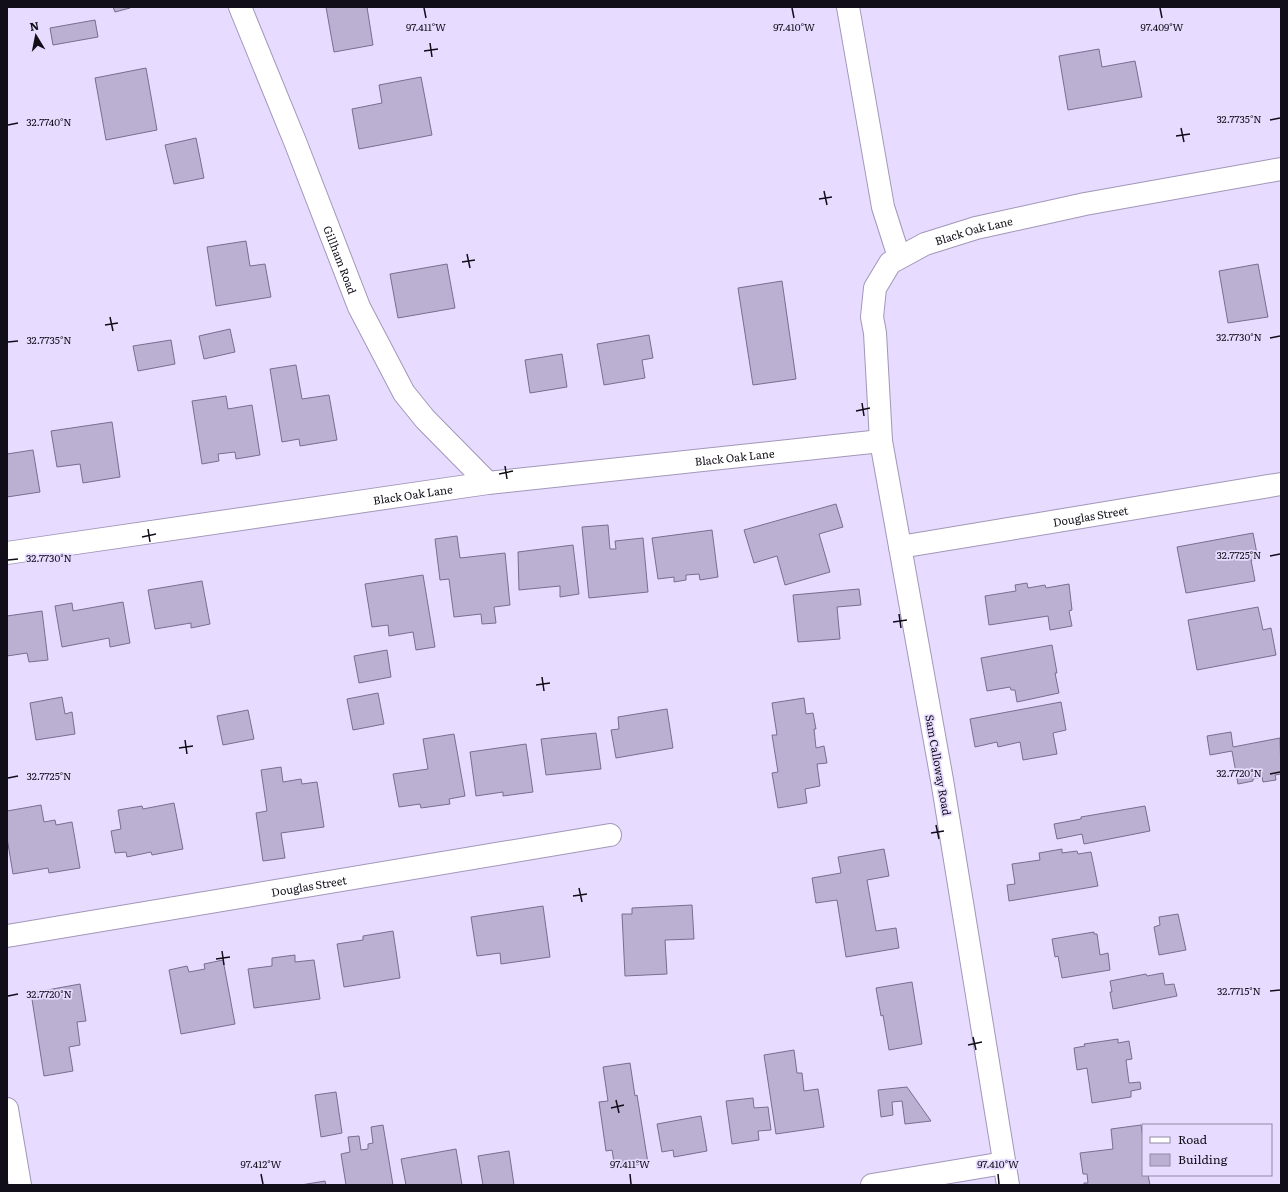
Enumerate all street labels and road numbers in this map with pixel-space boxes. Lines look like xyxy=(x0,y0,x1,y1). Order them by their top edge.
street label: Black Oak Lane xyxy=(933,212,1014,248)
street label: Gillham Road xyxy=(320,223,361,296)
street label: Black Oak Lane xyxy=(694,444,776,469)
street label: Black Oak Lane xyxy=(372,480,454,508)
street label: Douglas Street xyxy=(1052,501,1130,530)
street label: Sam Calloway Road xyxy=(922,713,956,817)
street label: Douglas Street xyxy=(270,871,348,900)

